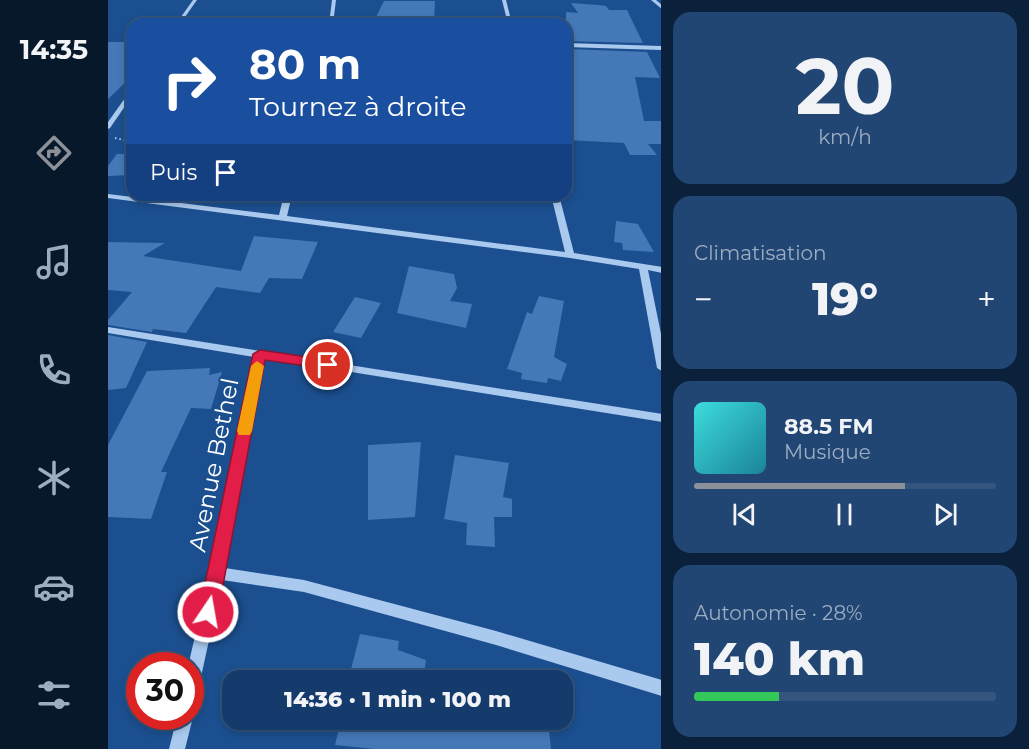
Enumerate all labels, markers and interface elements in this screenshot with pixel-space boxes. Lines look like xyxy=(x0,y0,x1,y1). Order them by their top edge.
text: 14:35 xyxy=(20,33,88,66)
text: 80 m xyxy=(249,38,361,90)
text: 20 xyxy=(796,38,894,134)
icon: right xyxy=(150,42,228,120)
text: Tournez à droite xyxy=(249,90,467,123)
text: km/h xyxy=(818,125,872,149)
icon: directions xyxy=(33,132,75,174)
icon: arrive xyxy=(209,156,242,189)
text: Puis xyxy=(150,159,197,186)
icon: music xyxy=(33,241,75,283)
text: Climatisation xyxy=(694,241,827,265)
text: 19° xyxy=(812,271,878,326)
text: − xyxy=(694,279,713,319)
text: + xyxy=(977,279,996,319)
pin xyxy=(302,339,353,390)
icon: arrive xyxy=(311,348,344,381)
icon: phone xyxy=(33,349,75,391)
street label: Avenue Bethel xyxy=(182,376,245,554)
text: 88.5 FM xyxy=(784,413,873,440)
text: Musique xyxy=(784,440,871,464)
icon: climate xyxy=(33,457,75,499)
icon: previous xyxy=(728,498,761,531)
icon: pause xyxy=(828,498,861,531)
icon: next xyxy=(929,498,962,531)
icon: car xyxy=(33,566,75,608)
position arrow xyxy=(176,580,240,644)
text: Autonomie · 28% xyxy=(694,601,863,625)
text: 140 km xyxy=(694,631,865,686)
speed limit sign: 30 xyxy=(126,652,204,730)
icon: filters xyxy=(33,674,75,716)
text: 14:36 · 1 min · 100 m xyxy=(284,686,511,713)

